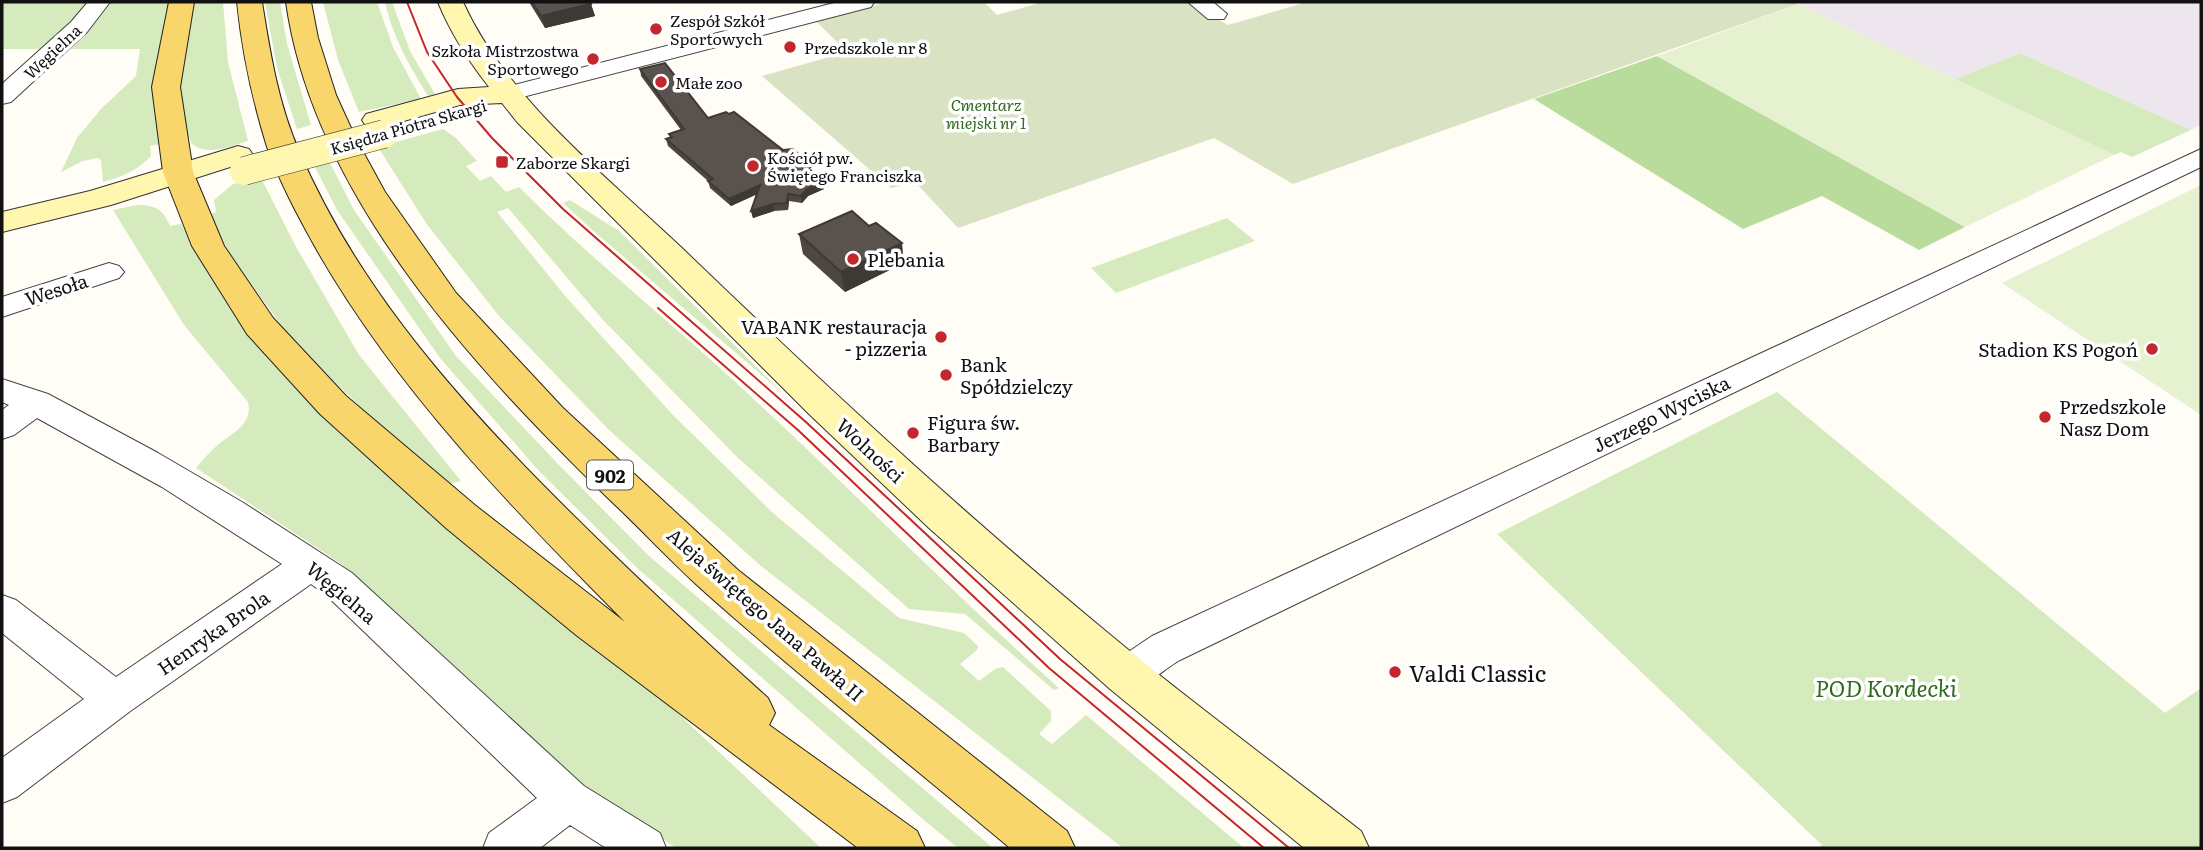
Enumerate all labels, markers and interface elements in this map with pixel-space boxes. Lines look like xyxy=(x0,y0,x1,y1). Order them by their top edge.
place label: Zespół Szkół Sportowych xyxy=(670,8,765,50)
street label: Węgielna xyxy=(18,18,86,84)
marker: Zespół Szkół Sportowych xyxy=(648,21,664,37)
place label: Przedszkole nr 8 xyxy=(804,35,928,59)
place label: Szkoła Mistrzostwa Sportowego xyxy=(431,38,579,80)
marker: Przedszkole nr 8 xyxy=(782,39,798,55)
marker: Szkoła Mistrzostwa Sportowego xyxy=(585,51,601,67)
place label: Małe zoo xyxy=(675,70,743,94)
marker: Małe zoo xyxy=(653,74,669,90)
street label: Księdza Piotra Skargi xyxy=(327,92,489,160)
park label: Cmentarz miejski nr 1 xyxy=(946,92,1026,134)
place label: Kościół pw. Świętego Franciszka xyxy=(767,145,922,187)
place label: Zaborze Skargi xyxy=(516,150,630,174)
marker: Zaborze Skargi xyxy=(494,154,510,170)
marker: Kościół pw. Świętego Franciszka xyxy=(745,158,761,174)
place label: Plebania xyxy=(867,245,945,273)
marker: Plebania xyxy=(845,251,861,267)
street label: Wesoła xyxy=(21,265,92,312)
place label: VABANK restauracja - pizzeria xyxy=(741,312,928,362)
marker: VABANK restauracja - pizzeria xyxy=(933,329,949,345)
place label: Stadion KS Pogoń xyxy=(1978,335,2138,363)
marker: Stadion KS Pogoń xyxy=(2144,341,2160,357)
place label: Bank Spółdzielczy xyxy=(960,350,1073,400)
marker: Bank Spółdzielczy xyxy=(938,367,954,383)
street label: Jerzego Wyciska xyxy=(1588,367,1735,458)
place label: Przedszkole Nasz Dom xyxy=(2059,392,2166,442)
place label: Figura św. Barbary xyxy=(927,408,1020,458)
marker: Przedszkole Nasz Dom xyxy=(2037,409,2053,425)
street label: Wolności xyxy=(831,411,911,489)
marker: Figura św. Barbary xyxy=(905,425,921,441)
road number: 902 xyxy=(587,461,633,490)
street label: Aleja świętego Jana Pawła II xyxy=(662,521,870,707)
street label: Węgielna xyxy=(301,554,384,630)
street label: Henryka Brola xyxy=(151,582,276,681)
place label: Valdi Classic xyxy=(1409,655,1546,689)
marker: Valdi Classic xyxy=(1387,664,1403,680)
park label: POD Kordecki xyxy=(1815,670,1957,704)

